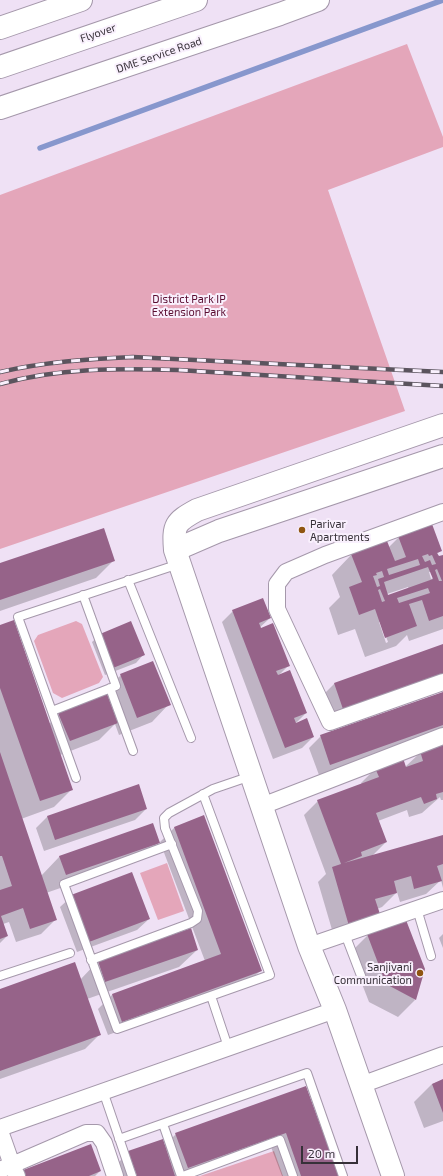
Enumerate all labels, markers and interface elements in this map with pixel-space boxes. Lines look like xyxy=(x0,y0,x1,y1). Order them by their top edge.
street label: Flyover xyxy=(78,21,118,45)
street label: DME Service Road xyxy=(114,34,204,76)
park label: District Park IP Extension Park xyxy=(152,292,226,318)
place label: Parivar Apartments xyxy=(310,517,370,543)
marker: Parivar Apartments xyxy=(297,525,307,535)
place label: Sanjivani Communication xyxy=(334,960,412,986)
marker: Sanjivani Communication xyxy=(415,968,425,978)
scale bar xyxy=(303,1138,360,1164)
text: 20 m xyxy=(308,1146,335,1160)

